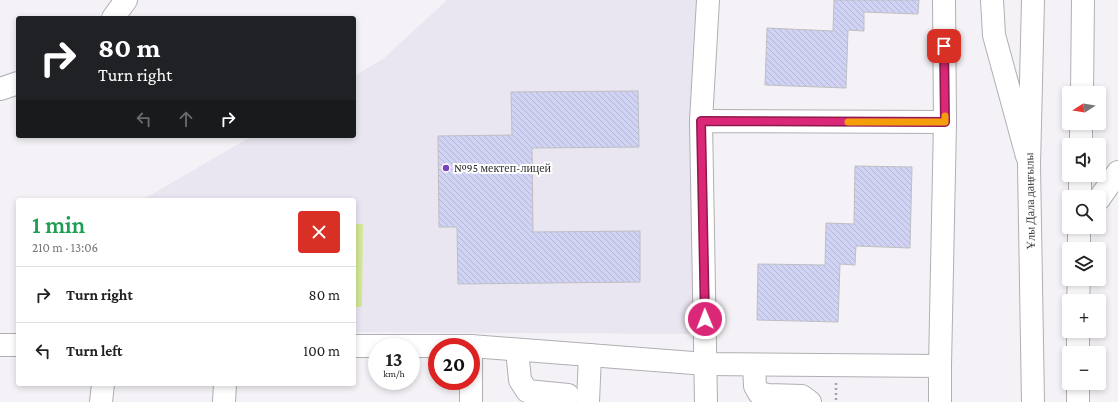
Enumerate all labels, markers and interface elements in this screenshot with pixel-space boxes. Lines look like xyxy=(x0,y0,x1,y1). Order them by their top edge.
pin xyxy=(927,29,961,63)
icon: right xyxy=(32,32,84,84)
text: 80 m xyxy=(98,32,160,63)
icon: arrive xyxy=(933,35,955,57)
text: Turn right xyxy=(98,65,172,85)
north arrow xyxy=(1062,86,1106,130)
map controls xyxy=(1062,86,1106,390)
icon: left xyxy=(133,108,155,130)
icon: ahead xyxy=(175,108,197,130)
icon: right xyxy=(217,108,239,130)
button: sound xyxy=(1062,138,1106,182)
street label: Ұлы Дала даңғылы xyxy=(1022,152,1038,250)
place label: №95 мектеп-лицей xyxy=(454,161,552,175)
marker: №95 мектеп-лицей xyxy=(441,163,451,173)
button: search xyxy=(1062,190,1106,234)
text: 1 min xyxy=(32,211,85,238)
button: close xyxy=(298,211,340,253)
text: 210 m · 13:06 xyxy=(32,240,98,255)
button: layers xyxy=(1062,242,1106,286)
icon: right xyxy=(32,284,54,306)
text: Turn right xyxy=(66,287,133,303)
text: 80 m xyxy=(309,287,340,303)
button: + xyxy=(1062,294,1106,338)
position arrow xyxy=(684,298,726,340)
speed limit sign: 20 xyxy=(428,338,480,390)
icon: left xyxy=(32,340,54,362)
text: Turn left xyxy=(66,343,122,359)
text: 100 m xyxy=(303,343,340,359)
button: − xyxy=(1062,346,1106,390)
text: 13 xyxy=(385,348,403,370)
text: km/h xyxy=(383,368,405,379)

